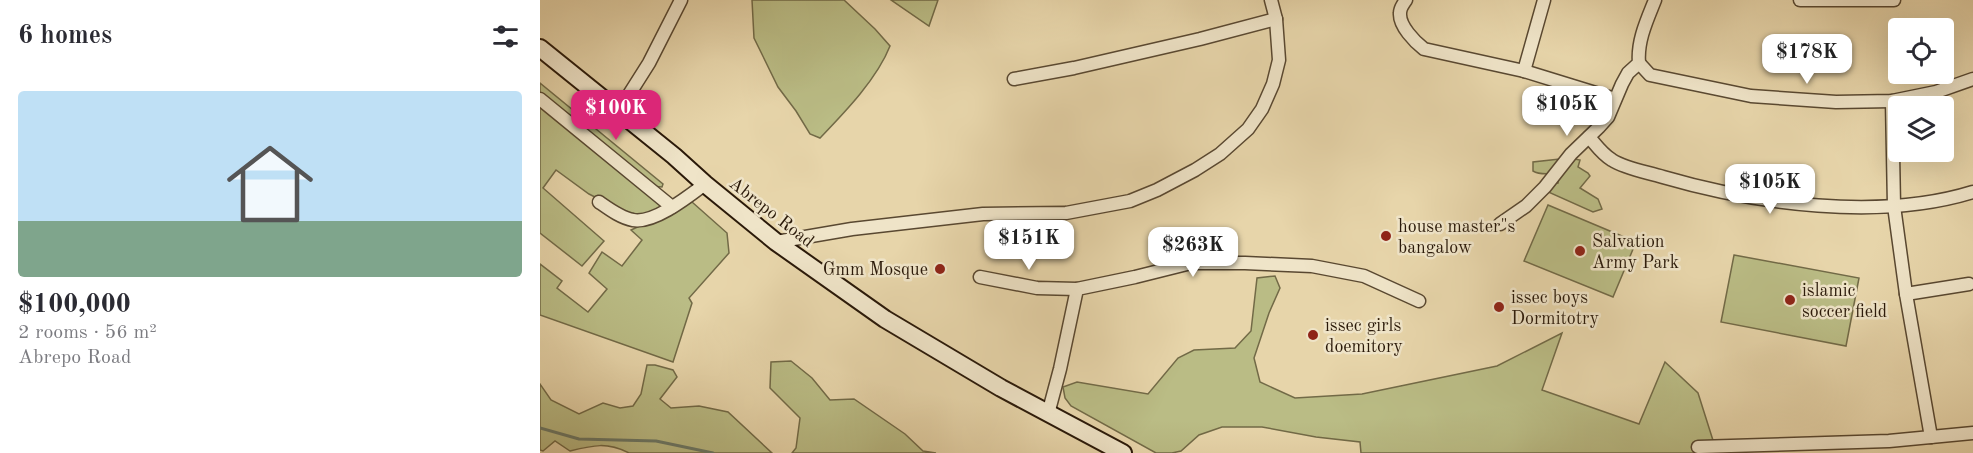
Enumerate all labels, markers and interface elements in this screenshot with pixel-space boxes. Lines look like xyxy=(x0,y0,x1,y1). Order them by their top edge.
map controls xyxy=(1888,18,1954,162)
button: locate xyxy=(1888,18,1954,84)
icon: filters xyxy=(489,20,522,53)
text: 6 homes xyxy=(18,23,112,49)
pin: $178K xyxy=(1765,34,1849,85)
text: $178K xyxy=(1776,43,1838,63)
pin: $105K xyxy=(1525,86,1609,137)
pin: $100K xyxy=(574,90,658,141)
text: $105K xyxy=(1536,95,1598,115)
button: layers xyxy=(1888,96,1954,162)
text: $100K xyxy=(585,99,647,119)
icon: home xyxy=(216,130,324,238)
pin: $105K xyxy=(1728,164,1812,215)
text: $105K xyxy=(1739,173,1801,193)
street label: Abrepo Road xyxy=(726,174,817,251)
place label: house master"s bangalow xyxy=(1398,218,1516,257)
pin: $151K xyxy=(987,220,1071,271)
pin: $263K xyxy=(1151,227,1235,278)
text: $151K xyxy=(998,229,1060,249)
marker: house master"s bangalow xyxy=(1379,229,1393,243)
place label: Salvation Army Park xyxy=(1592,233,1679,272)
text: $263K xyxy=(1162,236,1224,256)
marker: Salvation Army Park xyxy=(1573,244,1587,258)
place label: Gmm Mosque xyxy=(823,261,928,279)
marker: Gmm Mosque xyxy=(933,262,947,276)
place label: islamic soccer field xyxy=(1802,282,1887,321)
place label: issec boys Dormitotry xyxy=(1511,289,1599,328)
text: $100,000 xyxy=(18,292,131,318)
marker: islamic soccer field xyxy=(1783,293,1797,307)
marker: issec boys Dormitotry xyxy=(1492,300,1506,314)
place label: issec girls doemitory xyxy=(1325,317,1403,356)
text: 2 rooms · 56 m² xyxy=(18,323,157,343)
marker: issec girls doemitory xyxy=(1306,328,1320,342)
text: Abrepo Road xyxy=(18,348,131,368)

